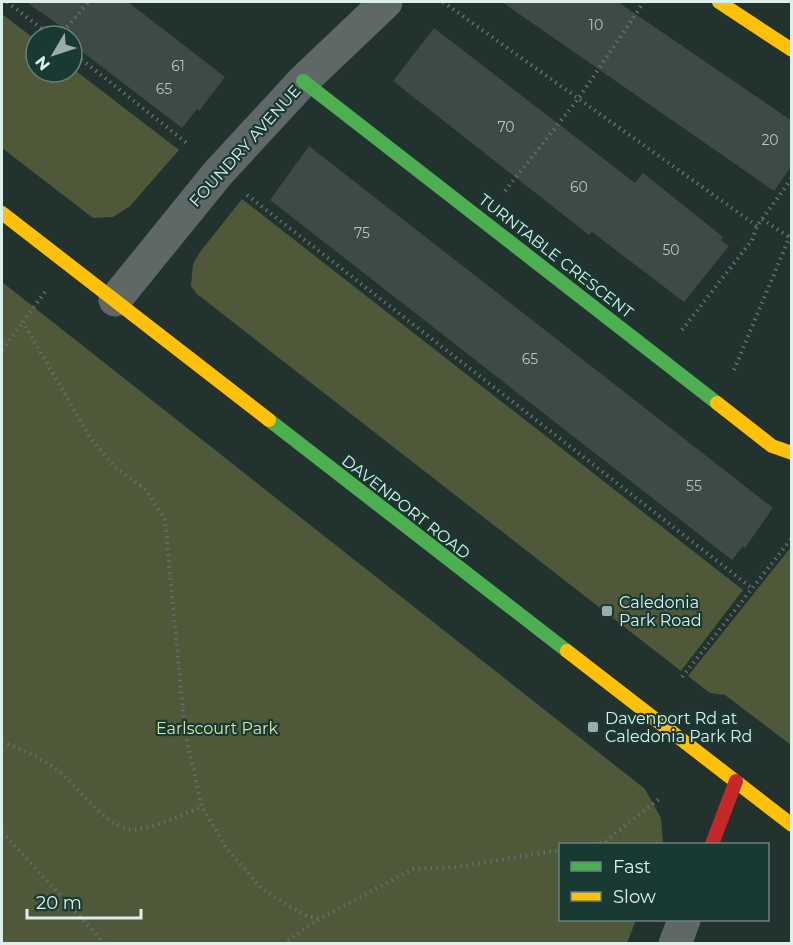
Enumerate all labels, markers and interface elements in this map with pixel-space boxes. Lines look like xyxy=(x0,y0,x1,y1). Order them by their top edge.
house number: 10 xyxy=(589,16,603,34)
north arrow xyxy=(24,24,84,84)
text: N xyxy=(31,52,54,74)
house number: 61 xyxy=(171,57,185,75)
house number: 65 xyxy=(156,80,172,98)
street label: FOUNDRY AVENUE xyxy=(185,81,305,211)
house number: 70 xyxy=(497,118,515,136)
house number: 20 xyxy=(761,131,779,149)
house number: 60 xyxy=(570,178,588,196)
street label: TURNTABLE CRESCENT xyxy=(475,190,638,323)
house number: 75 xyxy=(354,224,370,242)
house number: 50 xyxy=(662,241,680,259)
house number: 65 xyxy=(522,350,538,368)
street label: DAVENPORT ROAD xyxy=(338,451,474,563)
house number: 55 xyxy=(686,477,702,495)
place label: Caledonia Park Road xyxy=(619,593,702,630)
marker: Caledonia Park Road xyxy=(600,604,614,618)
place label: Davenport Rd at Caledonia Park Rd xyxy=(605,709,752,746)
park label: Earlscourt Park xyxy=(156,719,278,738)
marker: Davenport Rd at Caledonia Park Rd xyxy=(586,720,600,734)
legend xyxy=(559,843,769,921)
text: Fast xyxy=(613,856,651,878)
scale bar xyxy=(27,882,141,920)
text: Slow xyxy=(613,886,656,908)
text: 20 m xyxy=(36,892,82,914)

